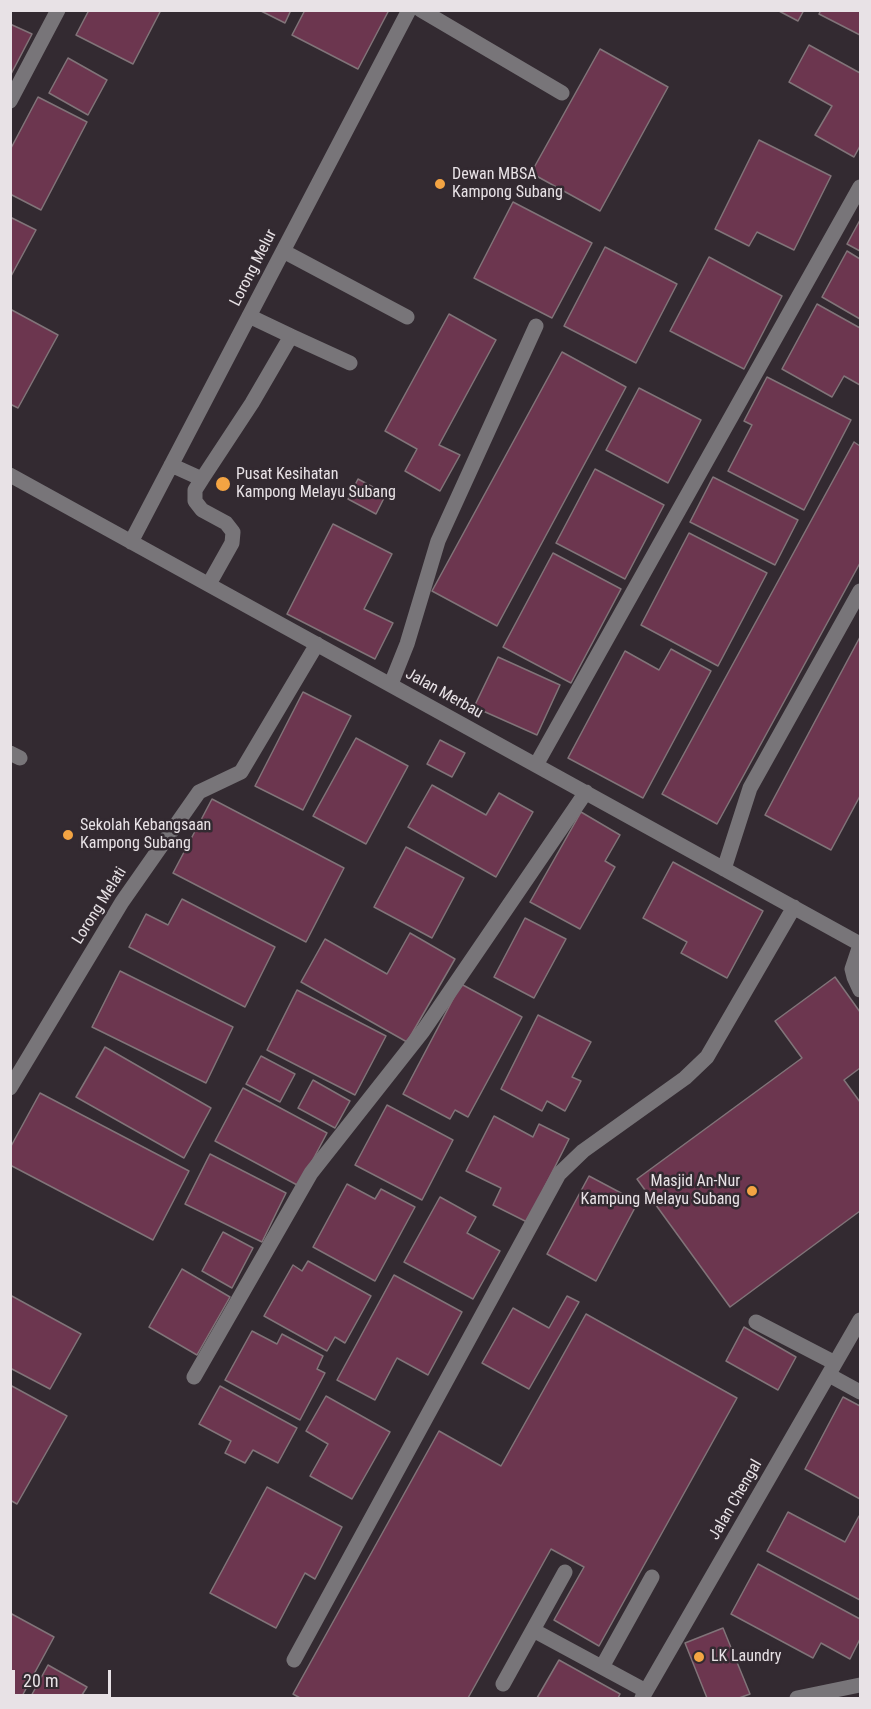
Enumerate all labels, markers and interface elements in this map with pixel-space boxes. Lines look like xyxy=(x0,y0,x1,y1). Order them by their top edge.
place label: Dewan MBSA Kampong Subang xyxy=(452,165,563,203)
marker: Dewan MBSA Kampong Subang xyxy=(433,177,447,191)
street label: Lorong Melur xyxy=(226,226,282,310)
place label: Pusat Kesihatan Kampong Melayu Subang xyxy=(236,465,396,503)
marker: Pusat Kesihatan Kampong Melayu Subang xyxy=(214,475,232,493)
street label: Jalan Merbau xyxy=(402,665,486,723)
place label: Sekolah Kebangsaan Kampong Subang xyxy=(80,816,211,854)
marker: Sekolah Kebangsaan Kampong Subang xyxy=(61,828,75,842)
street label: Lorong Melati xyxy=(69,864,131,948)
place label: Masjid An-Nur Kampung Melayu Subang xyxy=(581,1172,740,1210)
marker: Masjid An-Nur Kampung Melayu Subang xyxy=(745,1184,759,1198)
street label: Jalan Chengal xyxy=(705,1456,767,1544)
place label: LK Laundry xyxy=(711,1647,781,1667)
marker: LK Laundry xyxy=(692,1650,706,1664)
scale bar xyxy=(15,1658,114,1696)
text: 20 m xyxy=(23,1670,58,1691)

